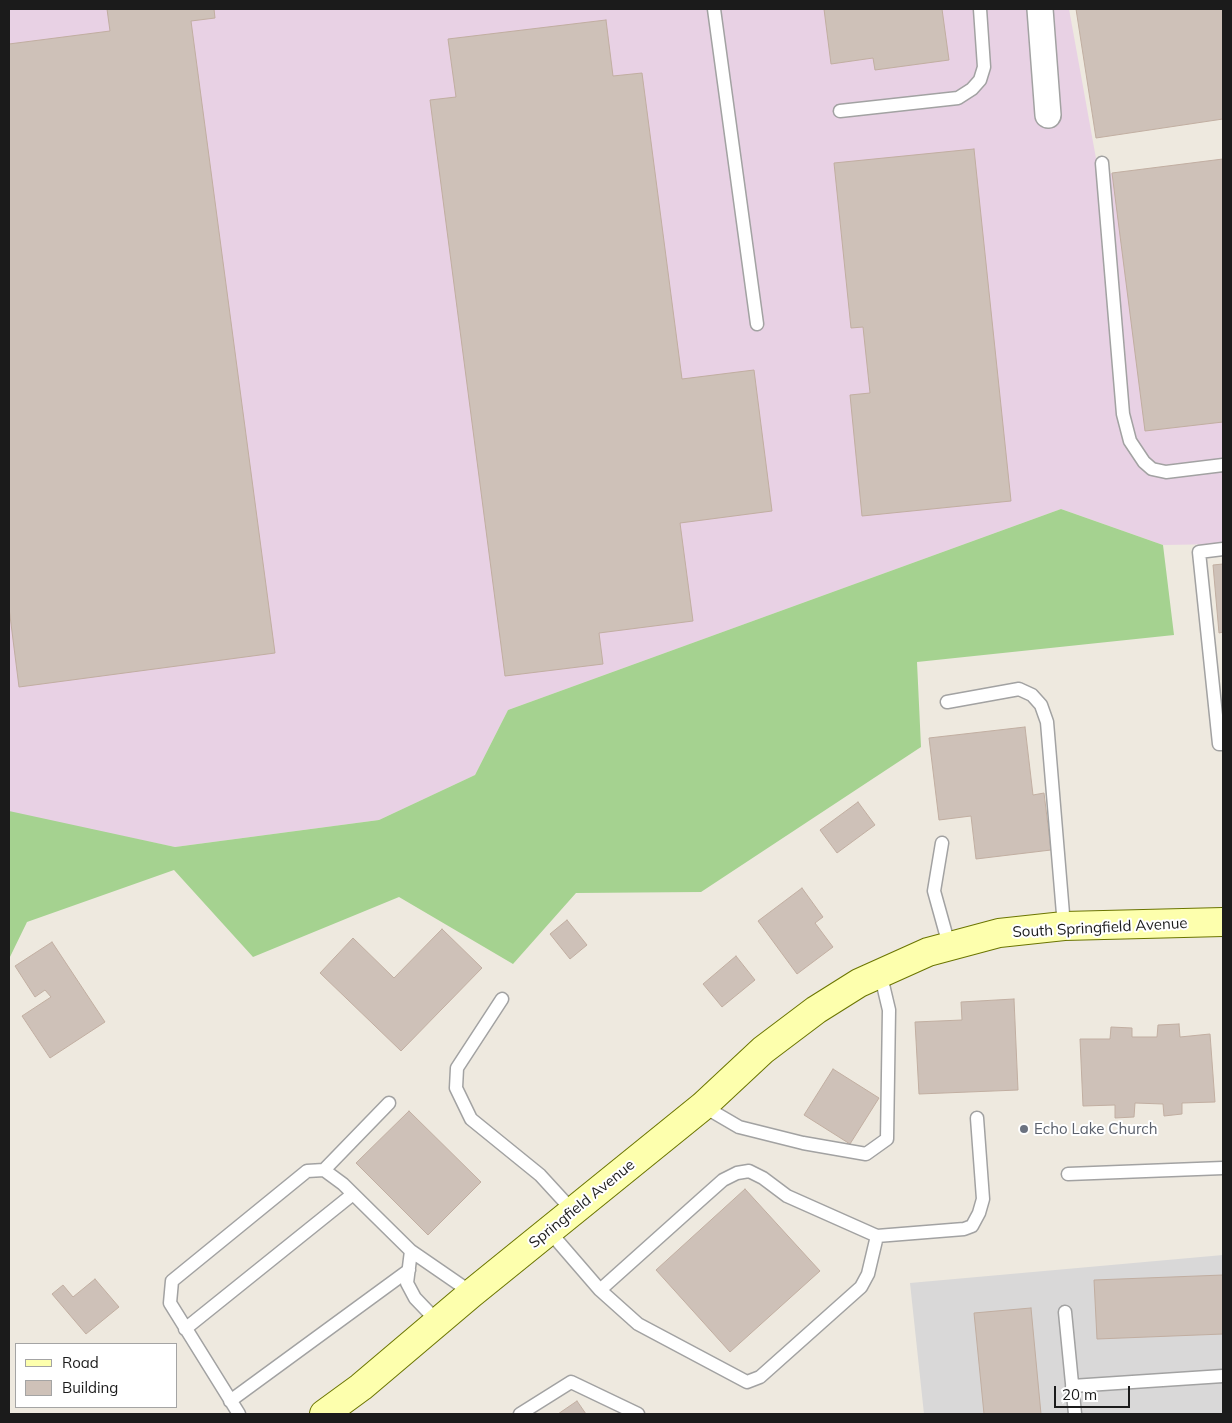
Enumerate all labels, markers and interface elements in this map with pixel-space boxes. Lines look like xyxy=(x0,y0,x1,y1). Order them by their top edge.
street label: South Springfield Avenue xyxy=(1012,914,1188,942)
place label: Echo Lake Church xyxy=(1034,1120,1158,1138)
marker: Echo Lake Church xyxy=(1018,1123,1030,1135)
street label: Springfield Avenue xyxy=(526,1156,638,1252)
legend xyxy=(15,1343,178,1408)
text: Road xyxy=(62,1353,99,1372)
scale bar xyxy=(1057,1376,1133,1408)
text: Building xyxy=(62,1378,118,1397)
text: 20 m xyxy=(1062,1385,1097,1404)

